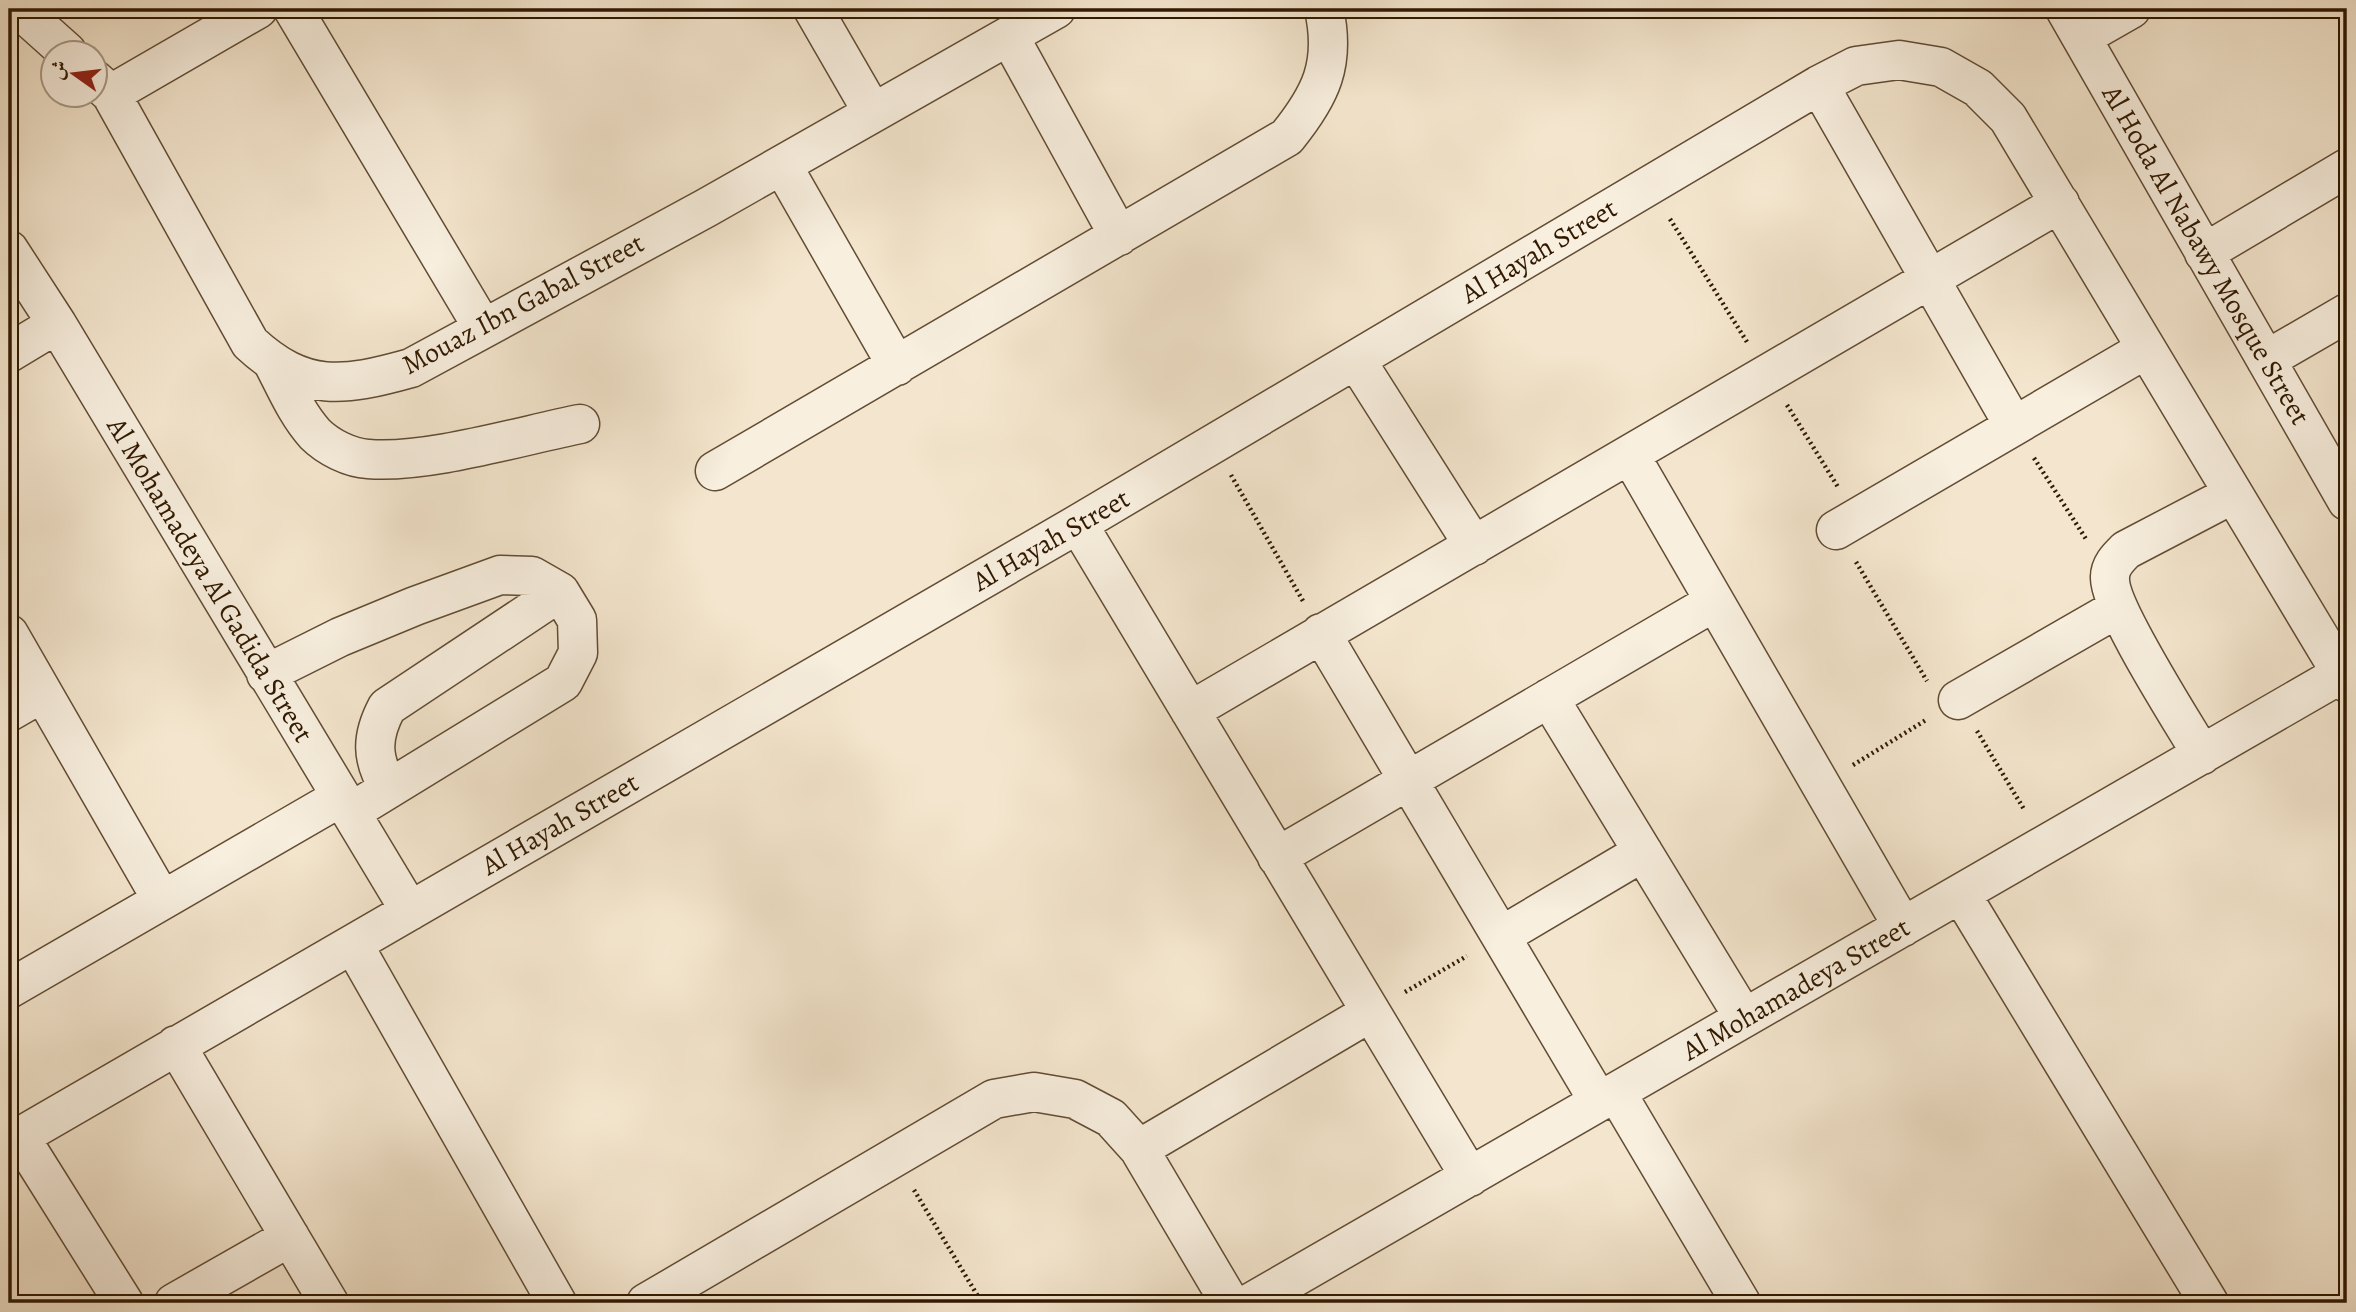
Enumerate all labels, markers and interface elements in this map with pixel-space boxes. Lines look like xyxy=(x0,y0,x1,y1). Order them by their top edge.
north arrow xyxy=(38,38,108,108)
text: ش xyxy=(44,58,73,82)
street label: Al Hoda Al Nabawy Mosque Street xyxy=(2092,77,2319,432)
street label: Al Hayah Street xyxy=(1453,189,1624,313)
street label: Mouaz Ibn Gabal Street xyxy=(395,224,651,384)
street label: Al Mohamadeya Al Gadida Street xyxy=(97,410,322,750)
street label: Al Hayah Street xyxy=(965,480,1137,601)
street label: Al Hayah Street xyxy=(474,764,646,885)
street label: Al Mohamadeya Street xyxy=(1674,908,1917,1070)

